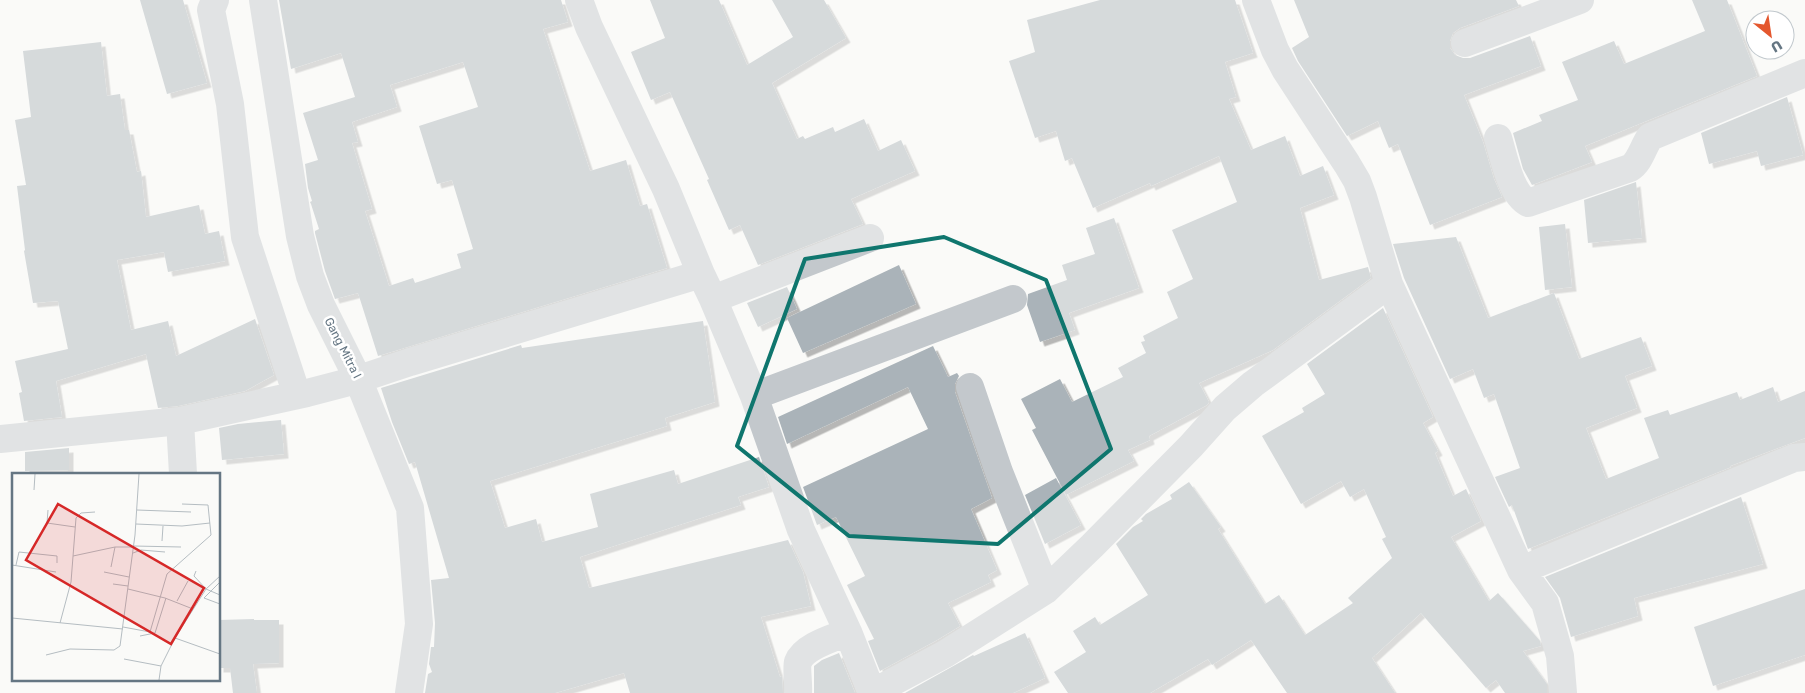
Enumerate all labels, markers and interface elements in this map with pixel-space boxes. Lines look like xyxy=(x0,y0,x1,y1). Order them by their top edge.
north arrow xyxy=(1745,10,1795,60)
text: U xyxy=(1768,36,1785,56)
street label: Gang Mitra I xyxy=(322,315,364,381)
inset map xyxy=(12,473,220,680)

